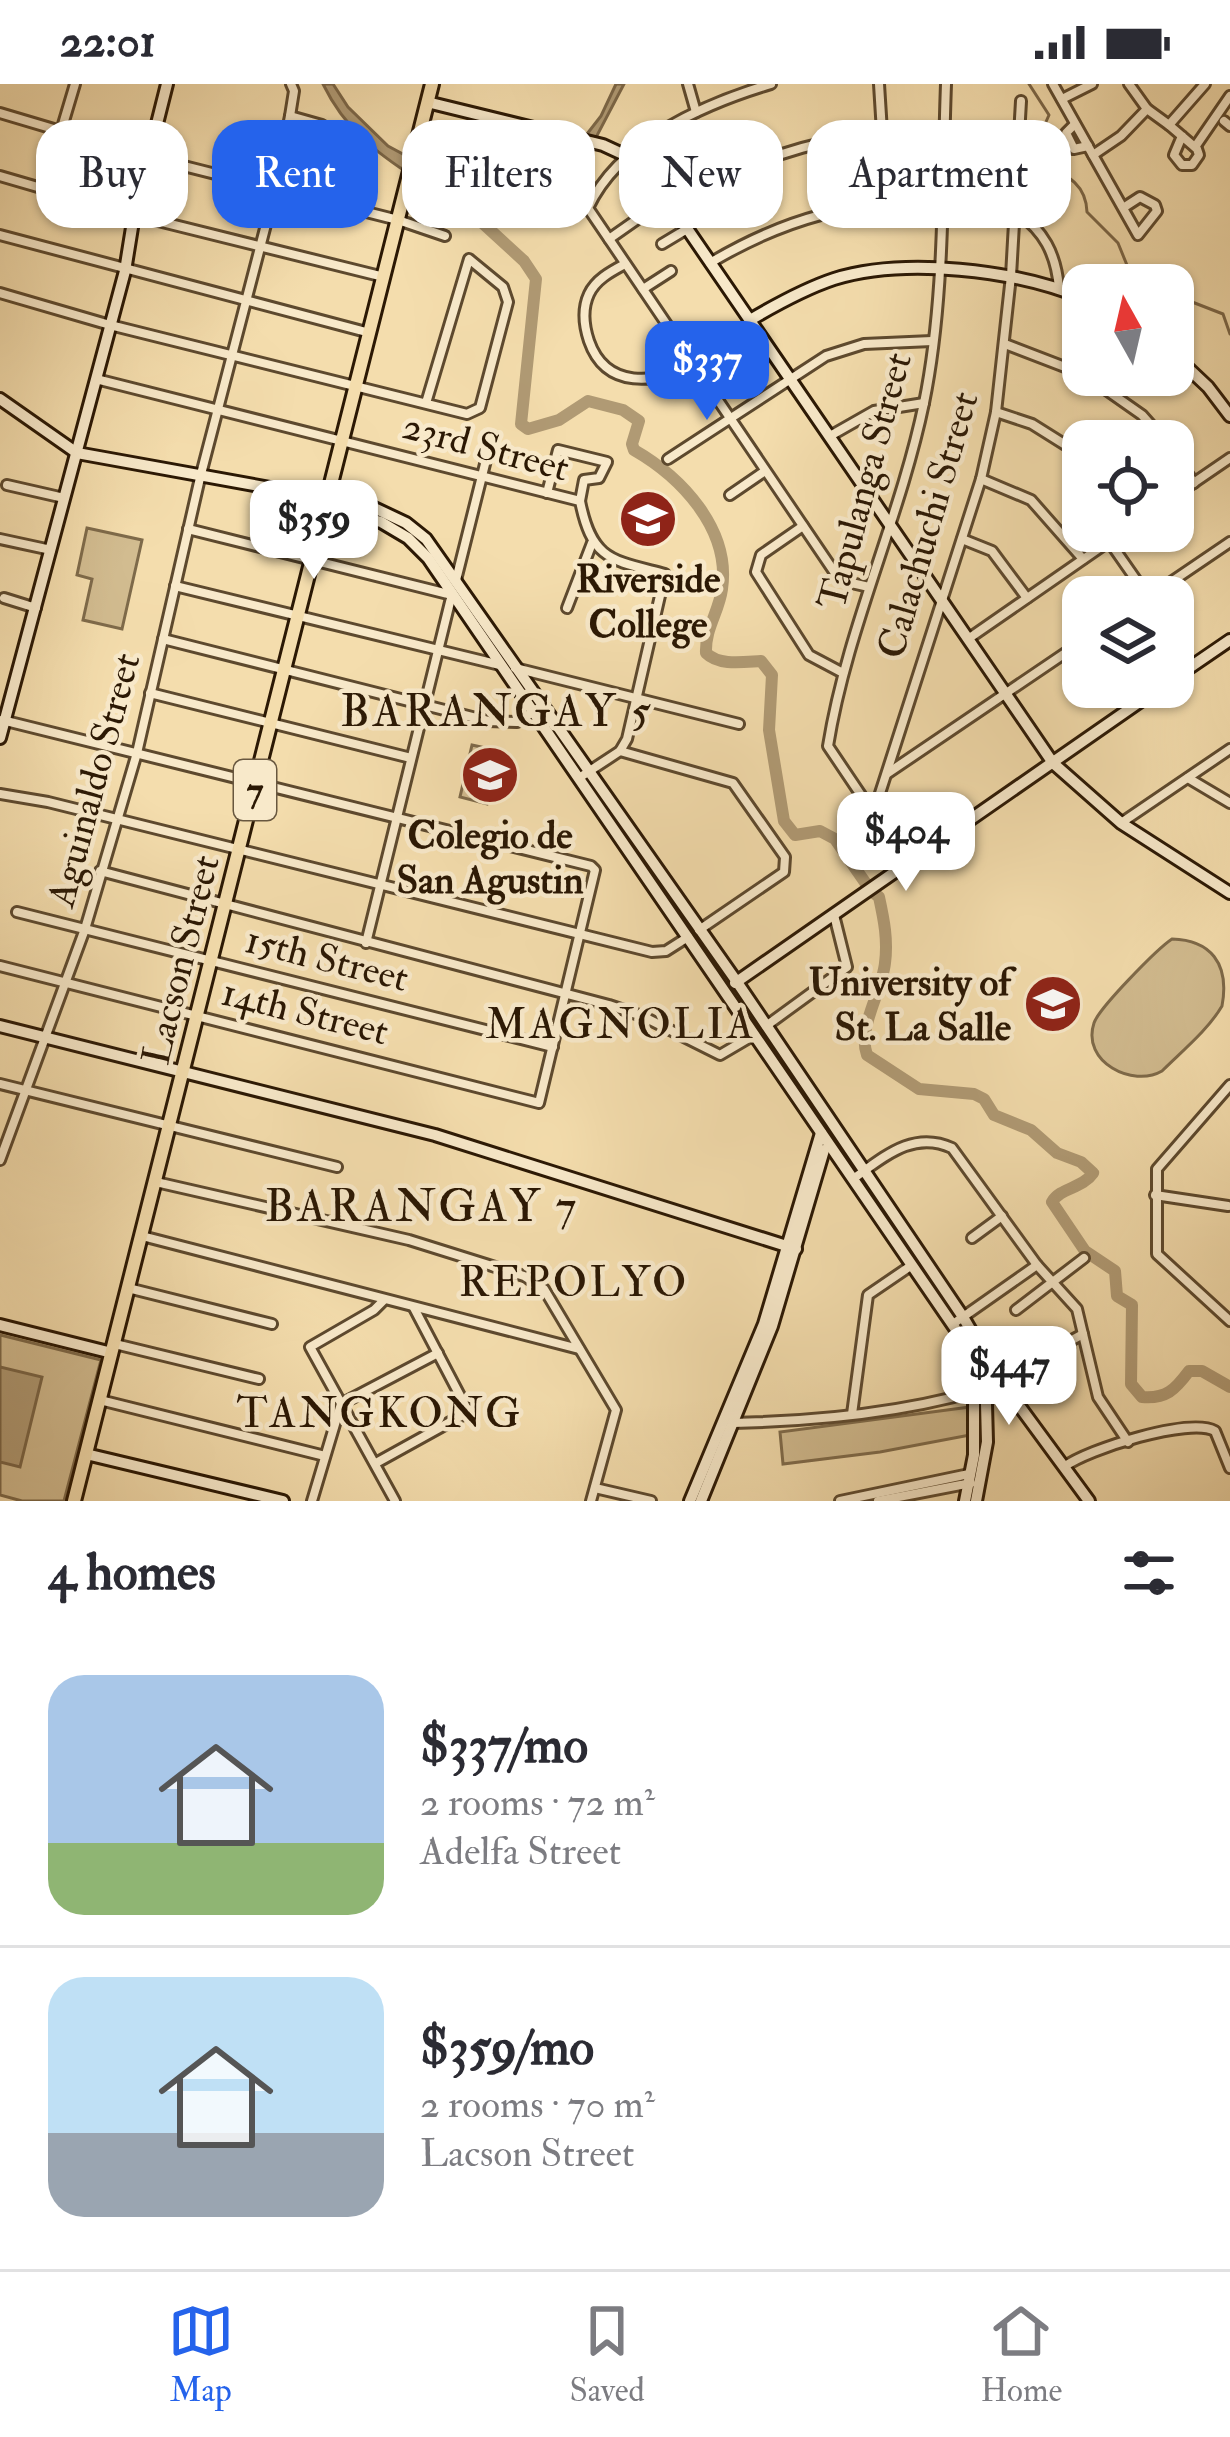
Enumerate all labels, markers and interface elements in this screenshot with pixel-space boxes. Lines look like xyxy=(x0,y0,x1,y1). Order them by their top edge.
text: 22:01 xyxy=(60,14,156,70)
chip: Buy xyxy=(36,120,188,228)
chip: Rent xyxy=(212,120,378,228)
chip: Filters xyxy=(402,120,595,228)
chip: New xyxy=(619,120,783,228)
chip: Apartment xyxy=(807,120,1071,228)
north arrow xyxy=(1062,264,1194,396)
map controls xyxy=(1062,264,1194,708)
pin: $337 xyxy=(636,321,778,423)
text: $337 xyxy=(672,335,742,384)
street label: Tapulanga Street xyxy=(807,347,923,615)
street label: Calachuchi Street xyxy=(867,386,989,664)
street label: 23rd Street xyxy=(397,401,575,493)
button: locate xyxy=(1062,420,1194,552)
pin: $359 xyxy=(243,480,385,582)
school or university icon: Riverside College xyxy=(617,488,679,550)
text: $359 xyxy=(277,494,351,543)
place label: Riverside College xyxy=(576,555,721,649)
button: layers xyxy=(1062,576,1194,708)
street label: Aguinaldo Street xyxy=(36,648,151,913)
district label: BARANGAY 5 xyxy=(340,684,654,740)
school or university icon: Colegio de San Agustin xyxy=(459,744,521,806)
road number: 7 xyxy=(234,760,276,820)
pin: $404 xyxy=(835,792,977,894)
text: $404 xyxy=(864,806,948,855)
place label: Colegio de San Agustin xyxy=(396,811,584,905)
street label: Lacson Street xyxy=(131,850,231,1070)
street label: 15th Street xyxy=(240,915,414,1003)
place label: University of St. La Salle xyxy=(809,958,1017,1052)
street label: 14th Street xyxy=(216,968,394,1056)
school or university icon: University of St. La Salle xyxy=(1022,973,1084,1035)
district label: MAGNOLIA xyxy=(486,999,756,1051)
district label: BARANGAY 7 xyxy=(265,1179,579,1235)
district label: REPOLYO xyxy=(459,1257,689,1309)
pin: $447 xyxy=(938,1326,1080,1428)
text: $447 xyxy=(968,1340,1050,1389)
district label: TANGKONG xyxy=(237,1388,523,1440)
icon: filters xyxy=(1116,1540,1182,1606)
text: 4 homes xyxy=(48,1541,216,1605)
text: $337/mo xyxy=(420,1714,588,1778)
icon: home xyxy=(144,1723,288,1867)
text: 2 rooms · 72 m² xyxy=(420,1778,655,1827)
text: Adelfa Street xyxy=(420,1827,621,1876)
text: $359/mo xyxy=(420,2016,594,2080)
icon: home xyxy=(144,2025,288,2169)
text: 2 rooms · 70 m² xyxy=(420,2080,655,2129)
text: Lacson Street xyxy=(420,2129,634,2178)
tab: Map xyxy=(168,2298,234,2411)
tab: Saved xyxy=(569,2298,645,2411)
tab: Home xyxy=(980,2298,1062,2411)

